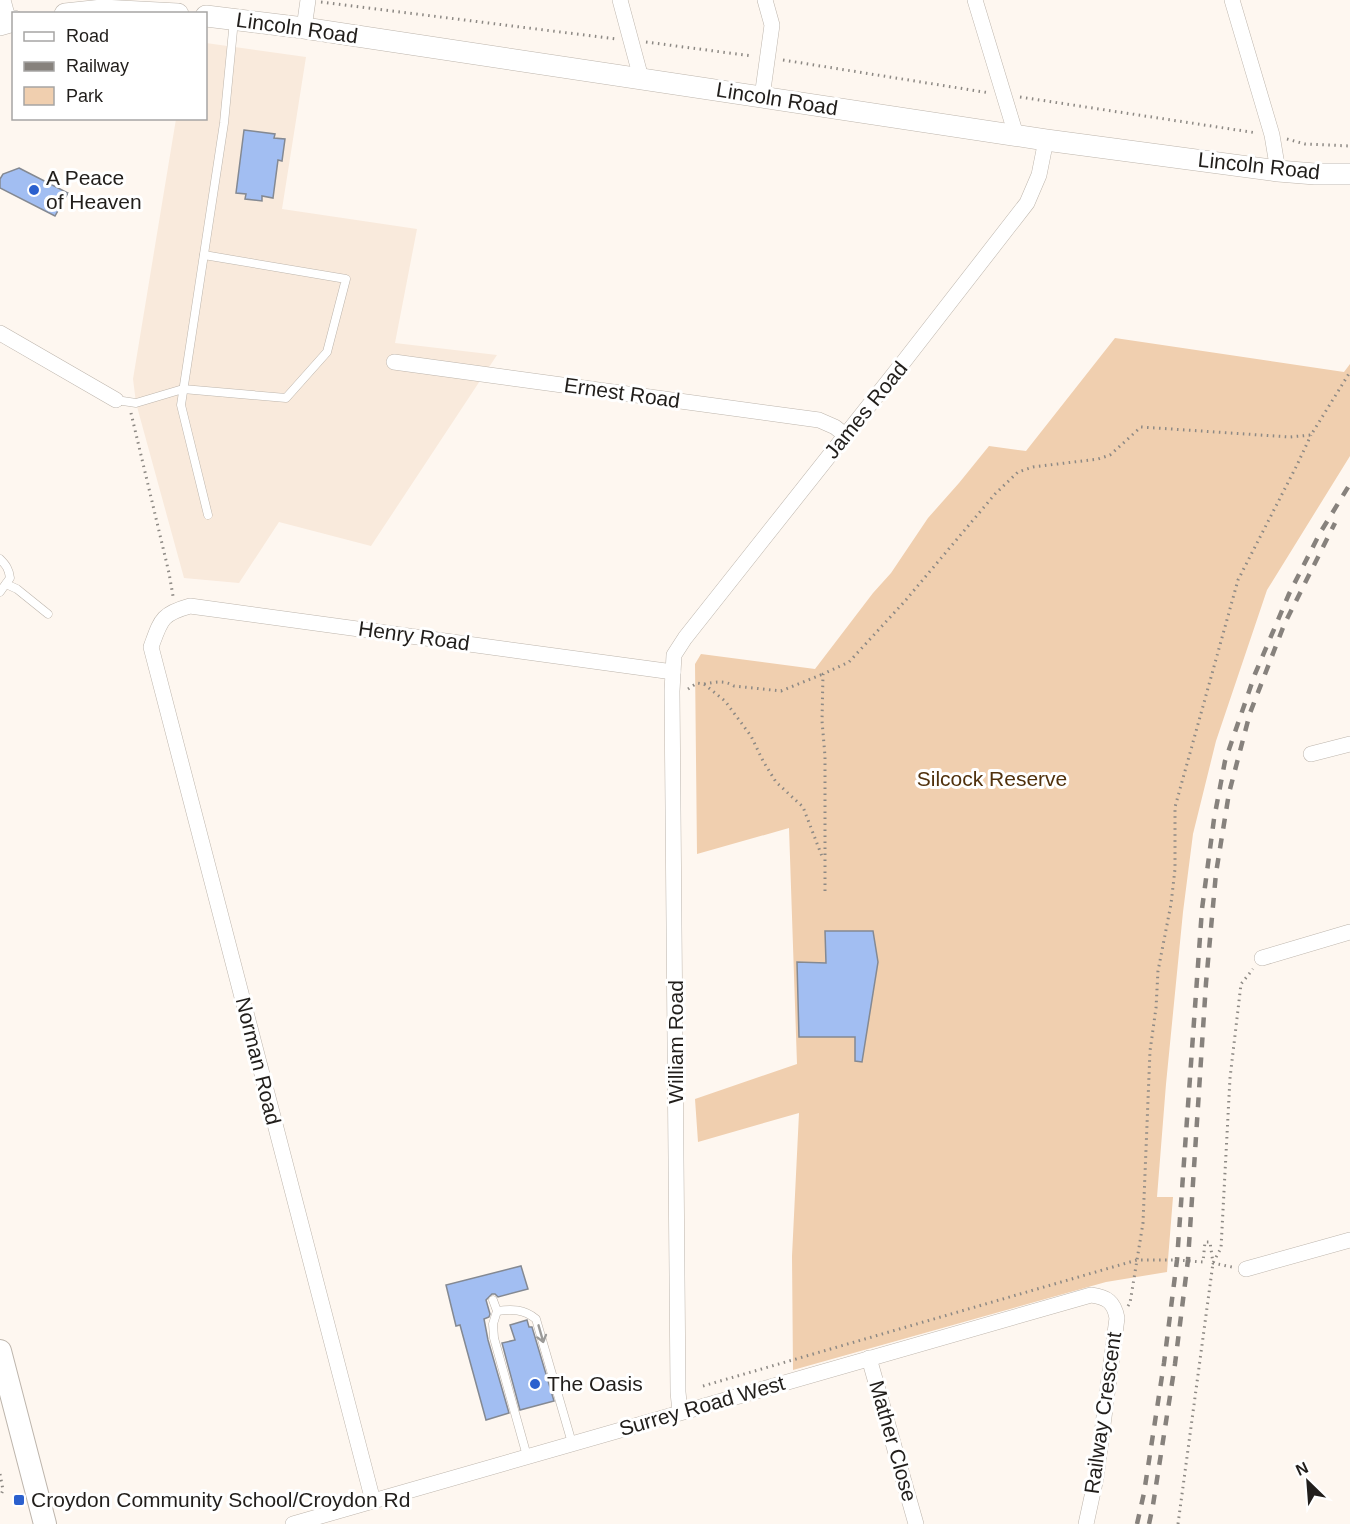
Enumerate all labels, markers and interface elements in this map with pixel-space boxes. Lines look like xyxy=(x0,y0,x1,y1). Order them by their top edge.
street label: Lincoln Road xyxy=(235,8,359,47)
legend xyxy=(12,12,207,120)
text: Road xyxy=(66,26,109,46)
text: Railway xyxy=(66,56,129,76)
street label: Lincoln Road xyxy=(715,78,839,119)
text: Park xyxy=(66,86,104,106)
street label: Lincoln Road xyxy=(1197,148,1321,183)
place label: A Peace of Heaven xyxy=(46,166,142,213)
marker: A Peace of Heaven xyxy=(27,183,41,197)
street label: James Road xyxy=(820,357,912,463)
street label: Ernest Road xyxy=(563,373,681,412)
street label: Henry Road xyxy=(357,616,471,655)
park label: Silcock Reserve xyxy=(917,767,1067,790)
street label: William Road xyxy=(664,980,687,1104)
street label: Norman Road xyxy=(232,995,285,1127)
one-way arrow xyxy=(536,1325,547,1344)
street label: Railway Crescent xyxy=(1080,1330,1125,1495)
street label: Surrey Road West xyxy=(616,1371,787,1440)
place label: The Oasis xyxy=(547,1372,643,1395)
marker: The Oasis xyxy=(528,1377,542,1391)
street label: Mather Close xyxy=(865,1378,922,1504)
north arrow xyxy=(1278,1452,1338,1512)
text: N xyxy=(1293,1459,1311,1479)
place label: Croydon Community School/Croydon Rd xyxy=(31,1488,410,1511)
marker: Croydon Community School/Croydon Rd xyxy=(12,1493,26,1507)

